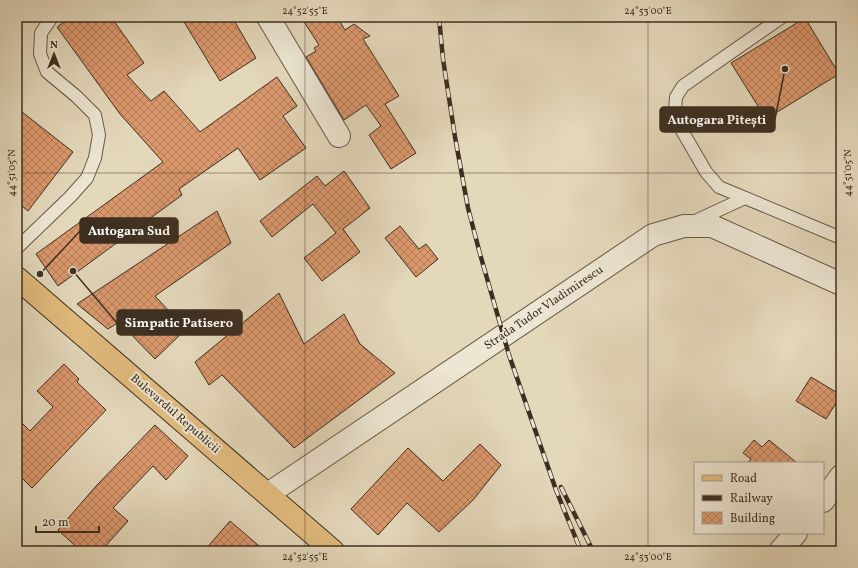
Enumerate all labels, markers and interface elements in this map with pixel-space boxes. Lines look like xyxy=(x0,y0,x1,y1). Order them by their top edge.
text: 24°52'55"E xyxy=(282,4,328,18)
text: 24°53'00"E xyxy=(624,4,672,18)
north arrow xyxy=(34,34,74,74)
text: N xyxy=(50,38,58,53)
callout: Autogara Pitești xyxy=(660,107,775,132)
text: Autogara Pitești xyxy=(668,112,767,130)
text: 44°51'05"N xyxy=(5,149,19,197)
text: 44°51'05"N xyxy=(841,149,855,197)
callout: Autogara Sud xyxy=(80,218,178,243)
text: Autogara Sud xyxy=(88,223,170,241)
street label: Strada Tudor Vladimirescu xyxy=(481,262,607,354)
callout: Simpatic Patisero xyxy=(117,310,242,335)
text: Simpatic Patisero xyxy=(125,315,233,333)
street label: Bulevardul Republicii xyxy=(127,371,223,458)
legend xyxy=(694,462,824,534)
text: Road xyxy=(730,471,757,487)
text: Railway xyxy=(730,491,773,507)
scale bar xyxy=(36,508,99,534)
text: Building xyxy=(730,511,775,527)
text: 20 m xyxy=(42,515,69,531)
text: 24°52'55"E xyxy=(282,550,328,564)
text: 24°53'00"E xyxy=(624,550,672,564)

